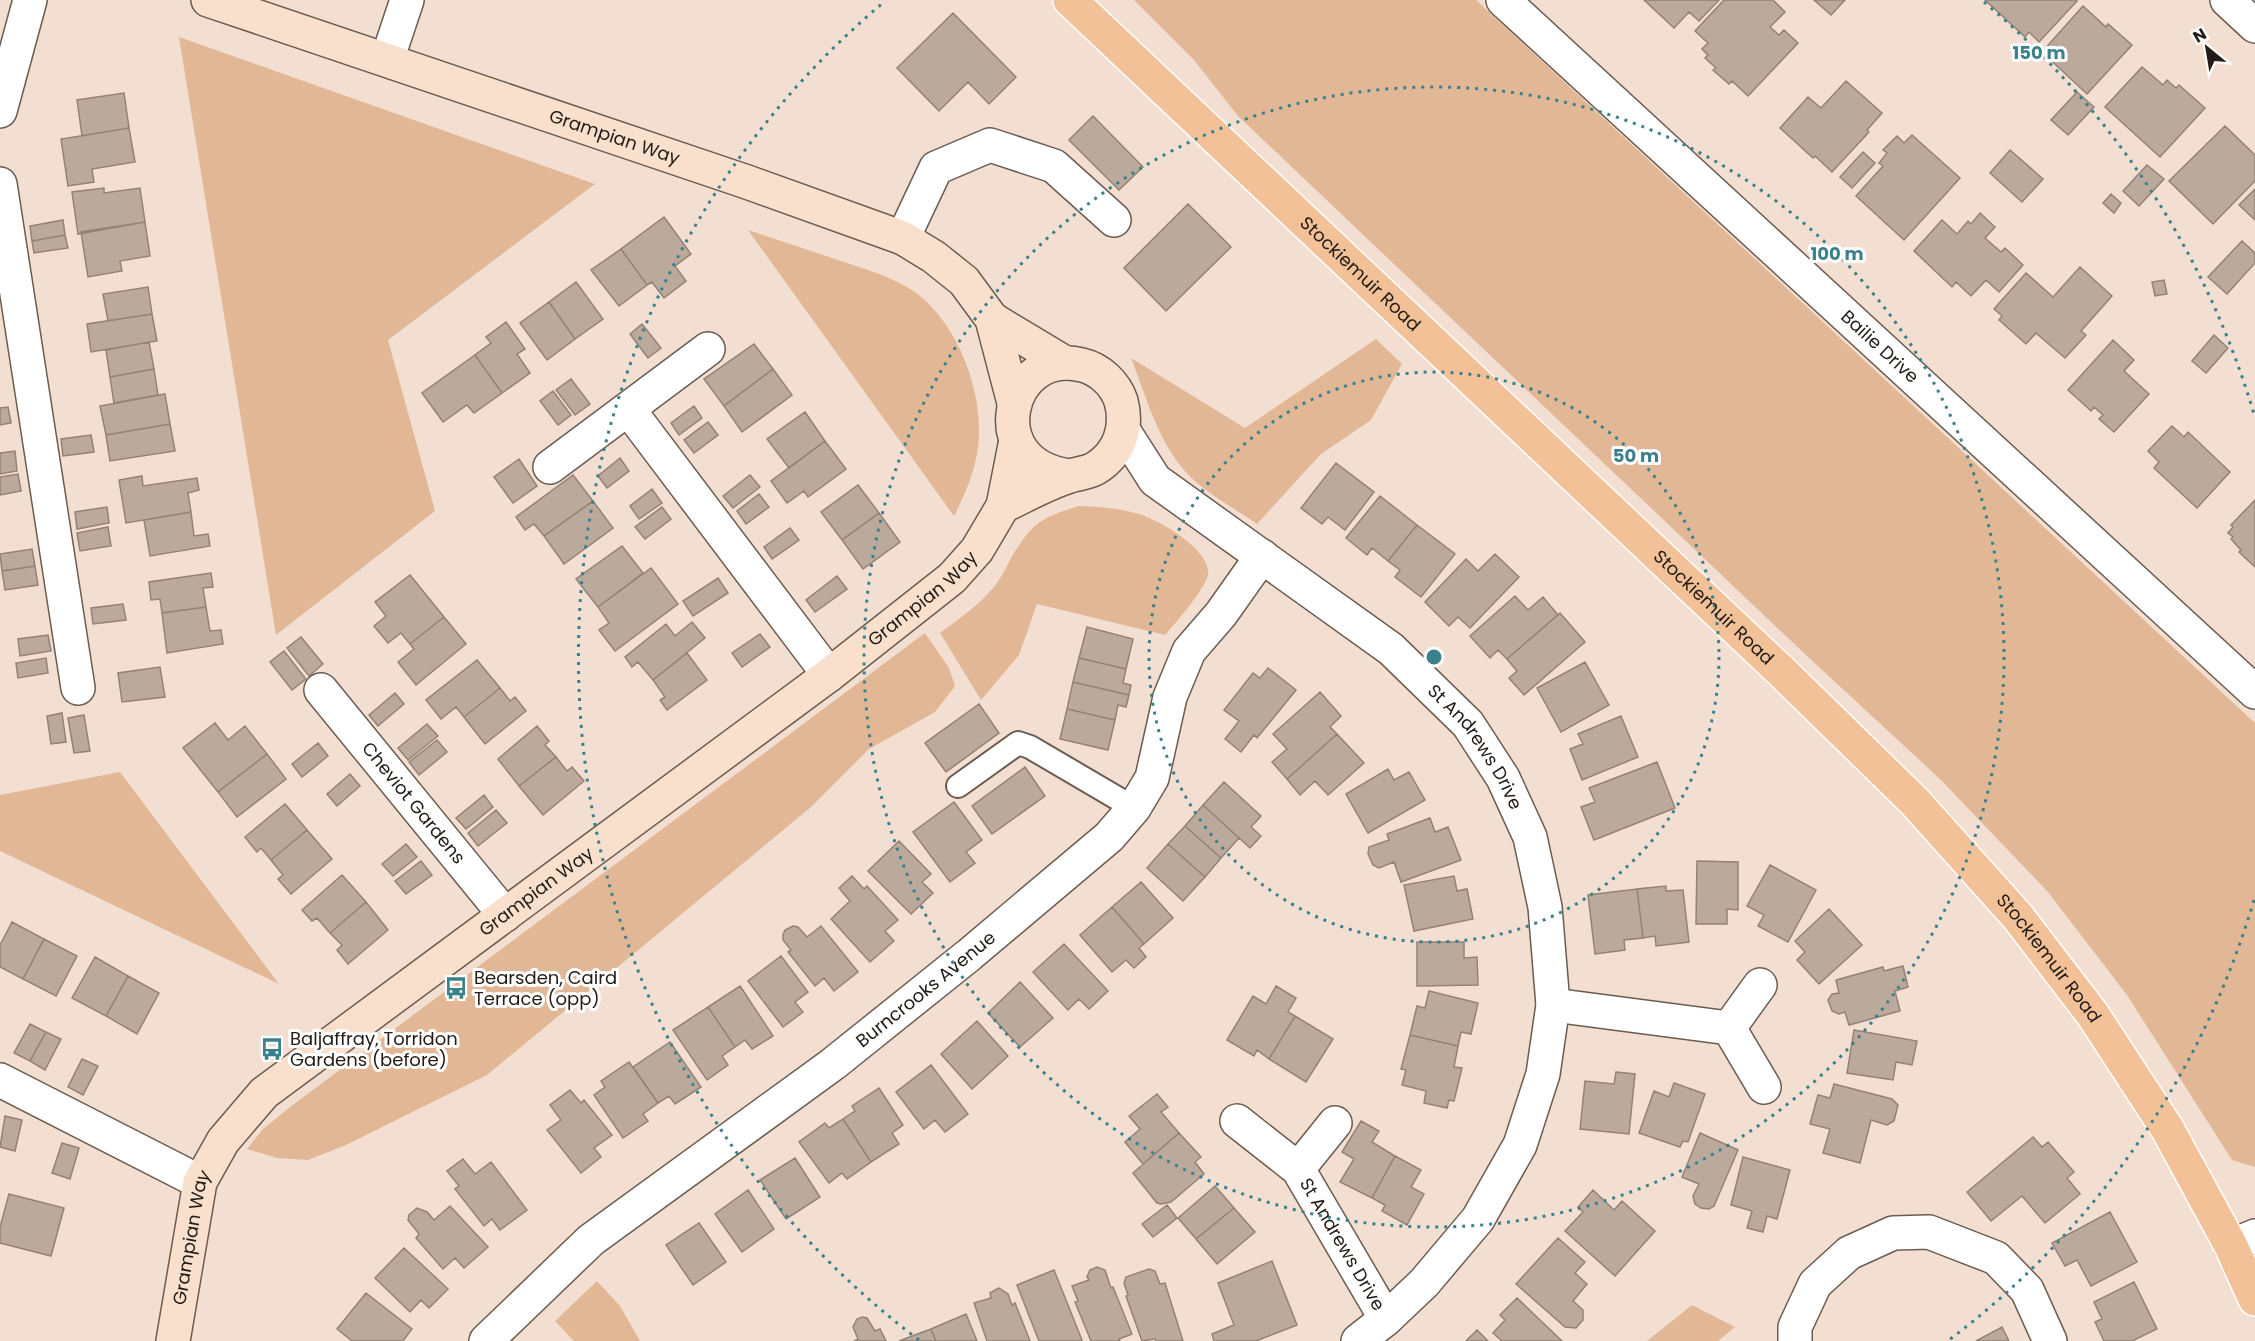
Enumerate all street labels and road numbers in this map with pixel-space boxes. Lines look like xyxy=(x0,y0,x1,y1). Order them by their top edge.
street label: Grampian Way xyxy=(546,103,683,170)
street label: Stockiemuir Road xyxy=(1295,210,1426,337)
street label: Bailie Drive xyxy=(1836,304,1925,389)
street label: Stockiemuir Road xyxy=(1648,544,1780,670)
street label: Grampian Way xyxy=(862,545,983,652)
street label: St Andrews Drive xyxy=(1422,678,1529,813)
street label: Cheviot Gardens xyxy=(356,736,471,869)
street label: Grampian Way xyxy=(474,841,598,942)
street label: Stockiemuir Road xyxy=(1991,888,2108,1027)
street label: Burncrooks Avenue xyxy=(850,925,1001,1053)
street label: Grampian Way xyxy=(166,1165,216,1307)
street label: St Andrews Drive xyxy=(1294,1173,1391,1315)

